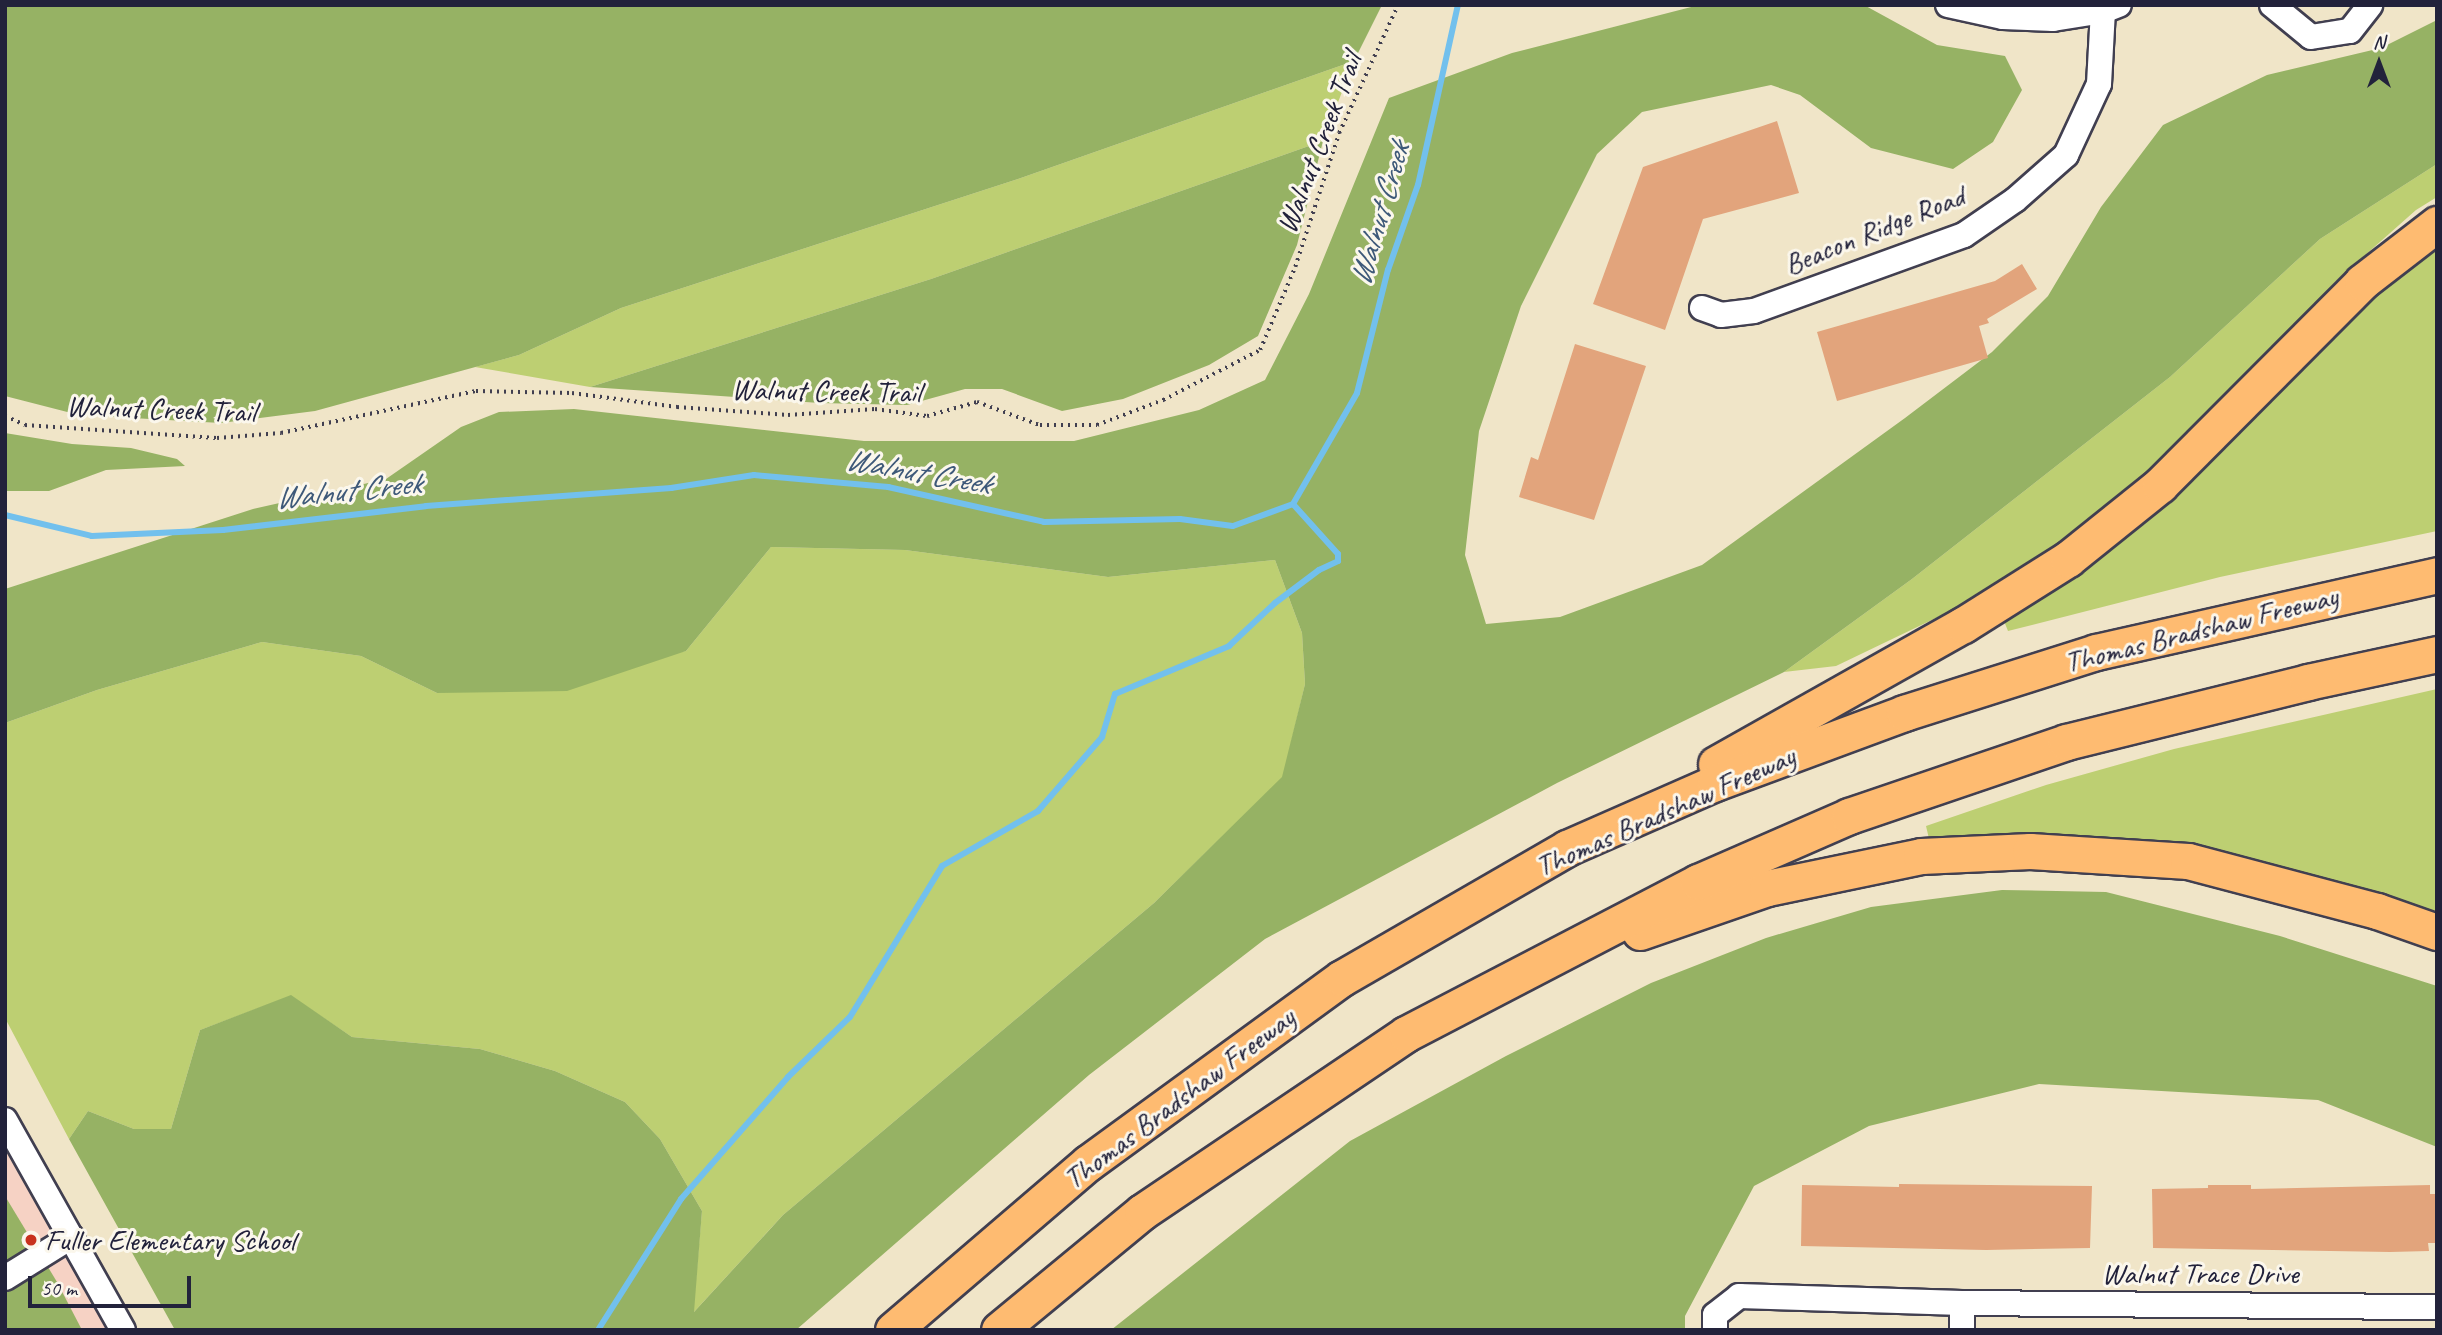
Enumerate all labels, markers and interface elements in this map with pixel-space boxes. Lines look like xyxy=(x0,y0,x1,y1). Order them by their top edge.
north arrow xyxy=(2344,28,2414,98)
text: N xyxy=(2373,30,2385,54)
street label: Walnut Creek Trail xyxy=(1268,48,1370,238)
water label: Walnut Creek xyxy=(1341,138,1419,290)
street label: Beacon Ridge Road xyxy=(1779,178,1969,282)
street label: Walnut Creek Trail xyxy=(731,371,921,411)
street label: Walnut Creek Trail xyxy=(65,388,257,430)
water label: Walnut Creek xyxy=(843,440,993,504)
water label: Walnut Creek xyxy=(273,464,423,518)
street label: Thomas Bradshaw Freeway xyxy=(2062,578,2340,680)
street label: Thomas Bradshaw Freeway xyxy=(1530,738,1800,884)
street label: Thomas Bradshaw Freeway xyxy=(1057,1000,1301,1196)
place label: Fuller Elementary School xyxy=(45,1222,295,1258)
marker: Fuller Elementary School xyxy=(23,1232,39,1248)
street label: Walnut Trace Drive xyxy=(2101,1255,2299,1291)
scale bar xyxy=(32,1262,194,1306)
text: 50 m xyxy=(41,1275,77,1301)

